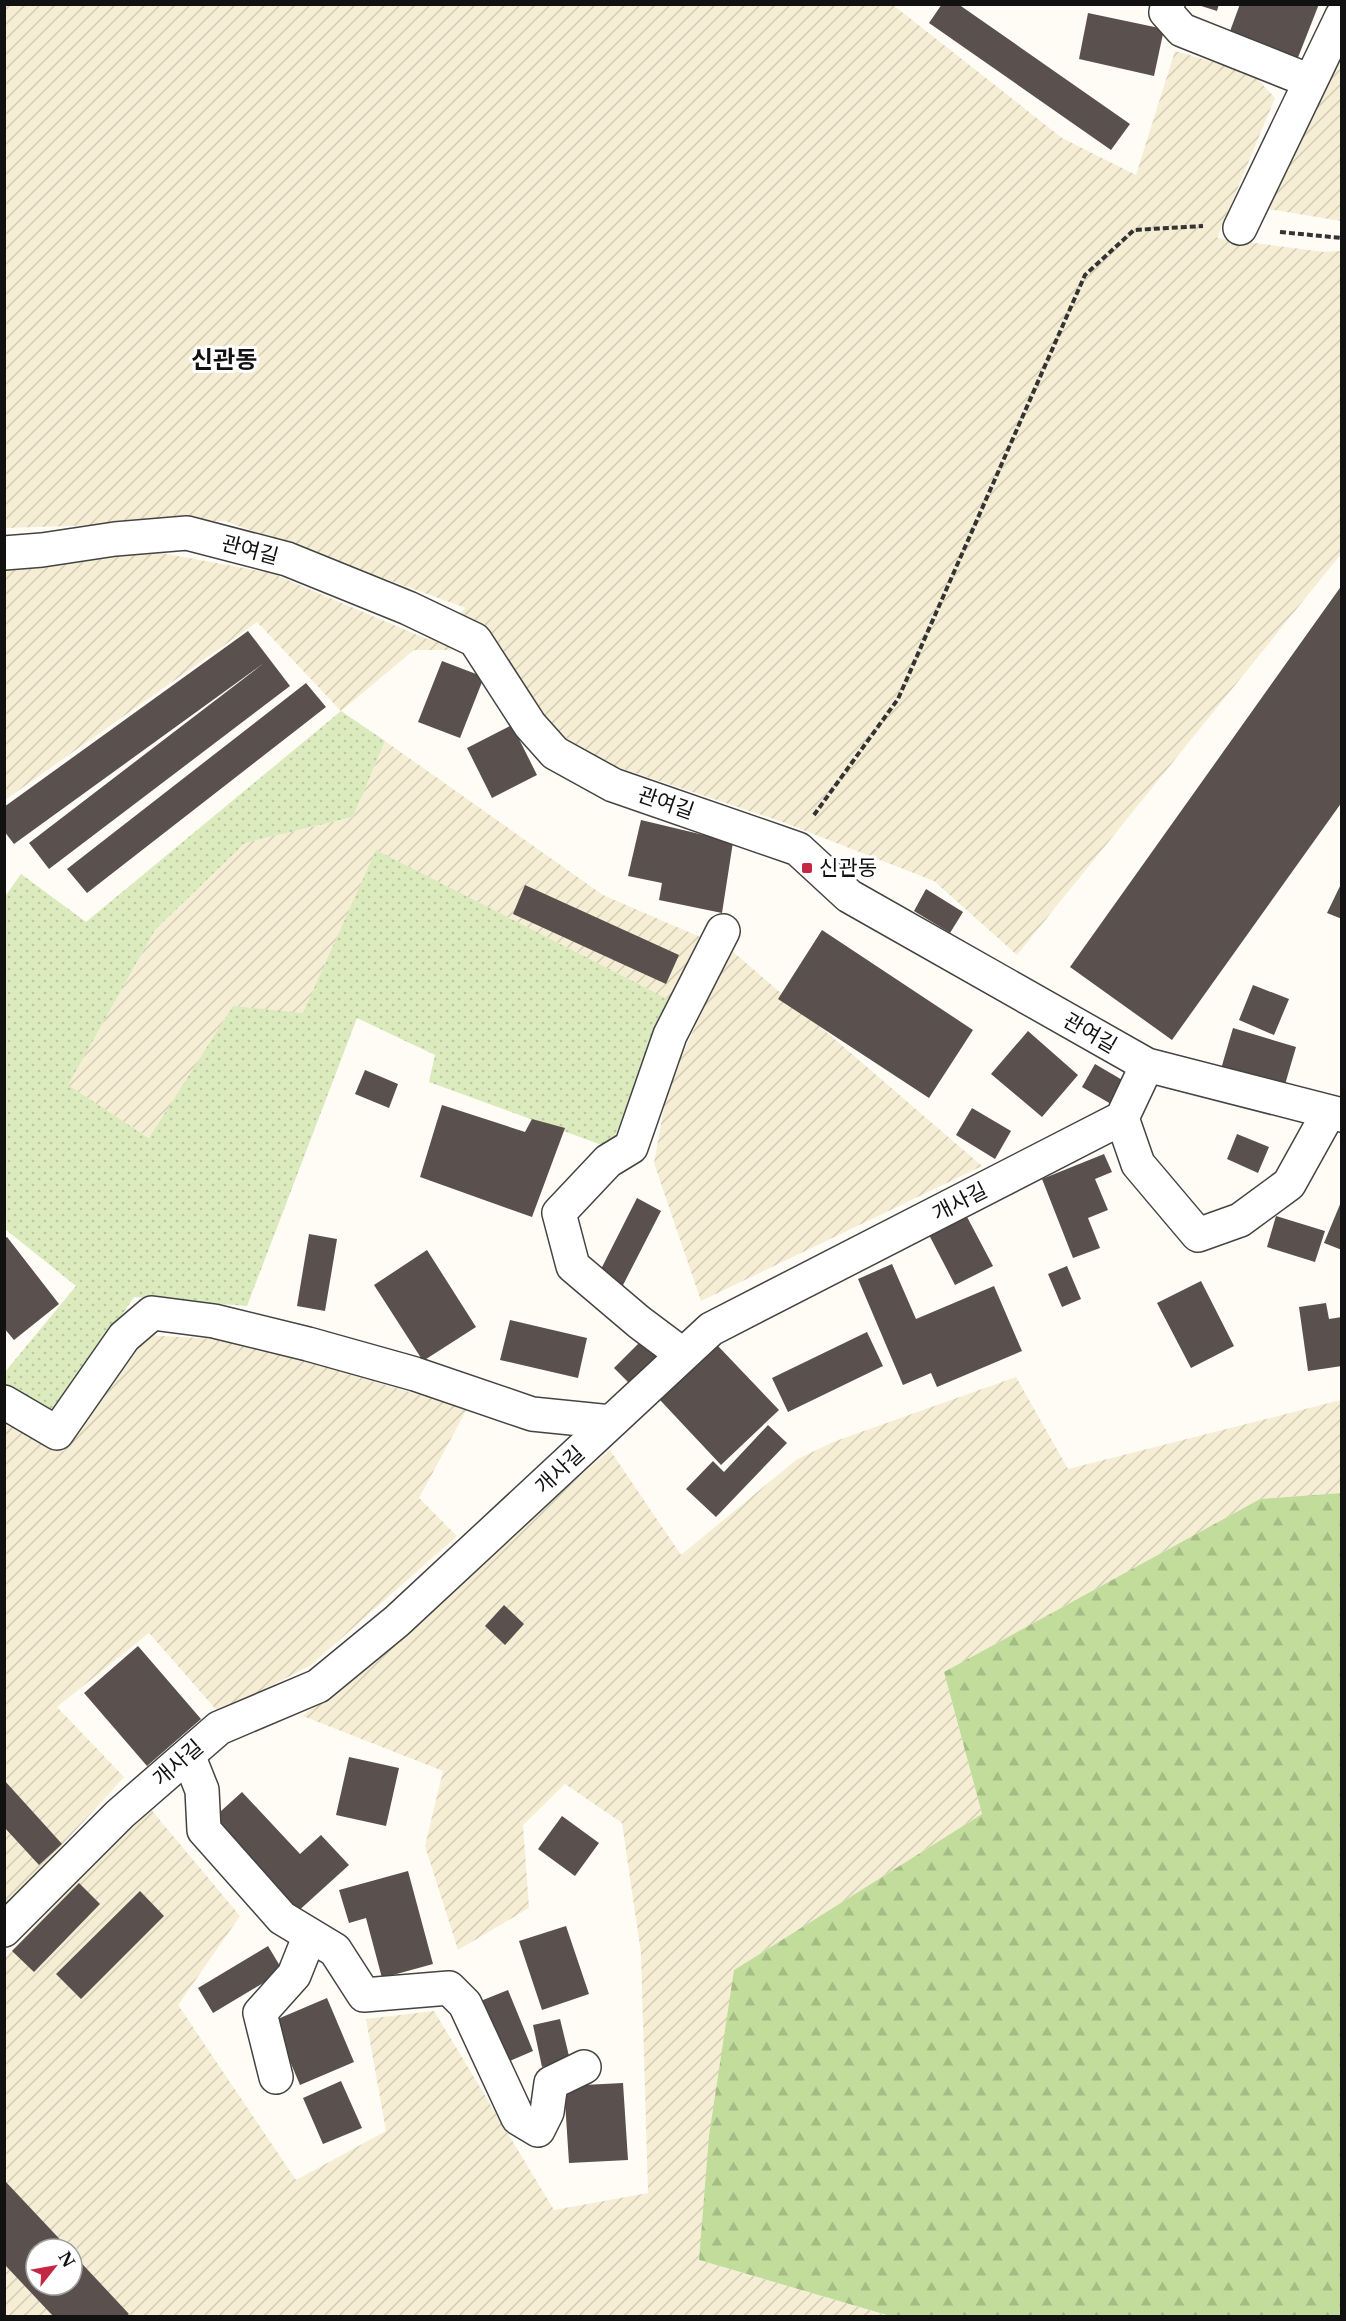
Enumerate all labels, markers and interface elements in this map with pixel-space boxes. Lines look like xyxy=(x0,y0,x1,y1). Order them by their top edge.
district label: 신관동 xyxy=(191,345,257,374)
street label: 관여길 xyxy=(219,530,281,570)
street label: 관여길 xyxy=(634,781,698,825)
place label: 신관동 xyxy=(819,855,877,881)
marker: 신관동 xyxy=(800,861,814,875)
street label: 관여길 xyxy=(1058,1007,1122,1059)
street label: 개사길 xyxy=(928,1177,992,1227)
street label: 개사길 xyxy=(530,1441,590,1499)
street label: 개사길 xyxy=(148,1734,208,1792)
north arrow xyxy=(24,2237,84,2297)
text: N xyxy=(54,2248,79,2271)

